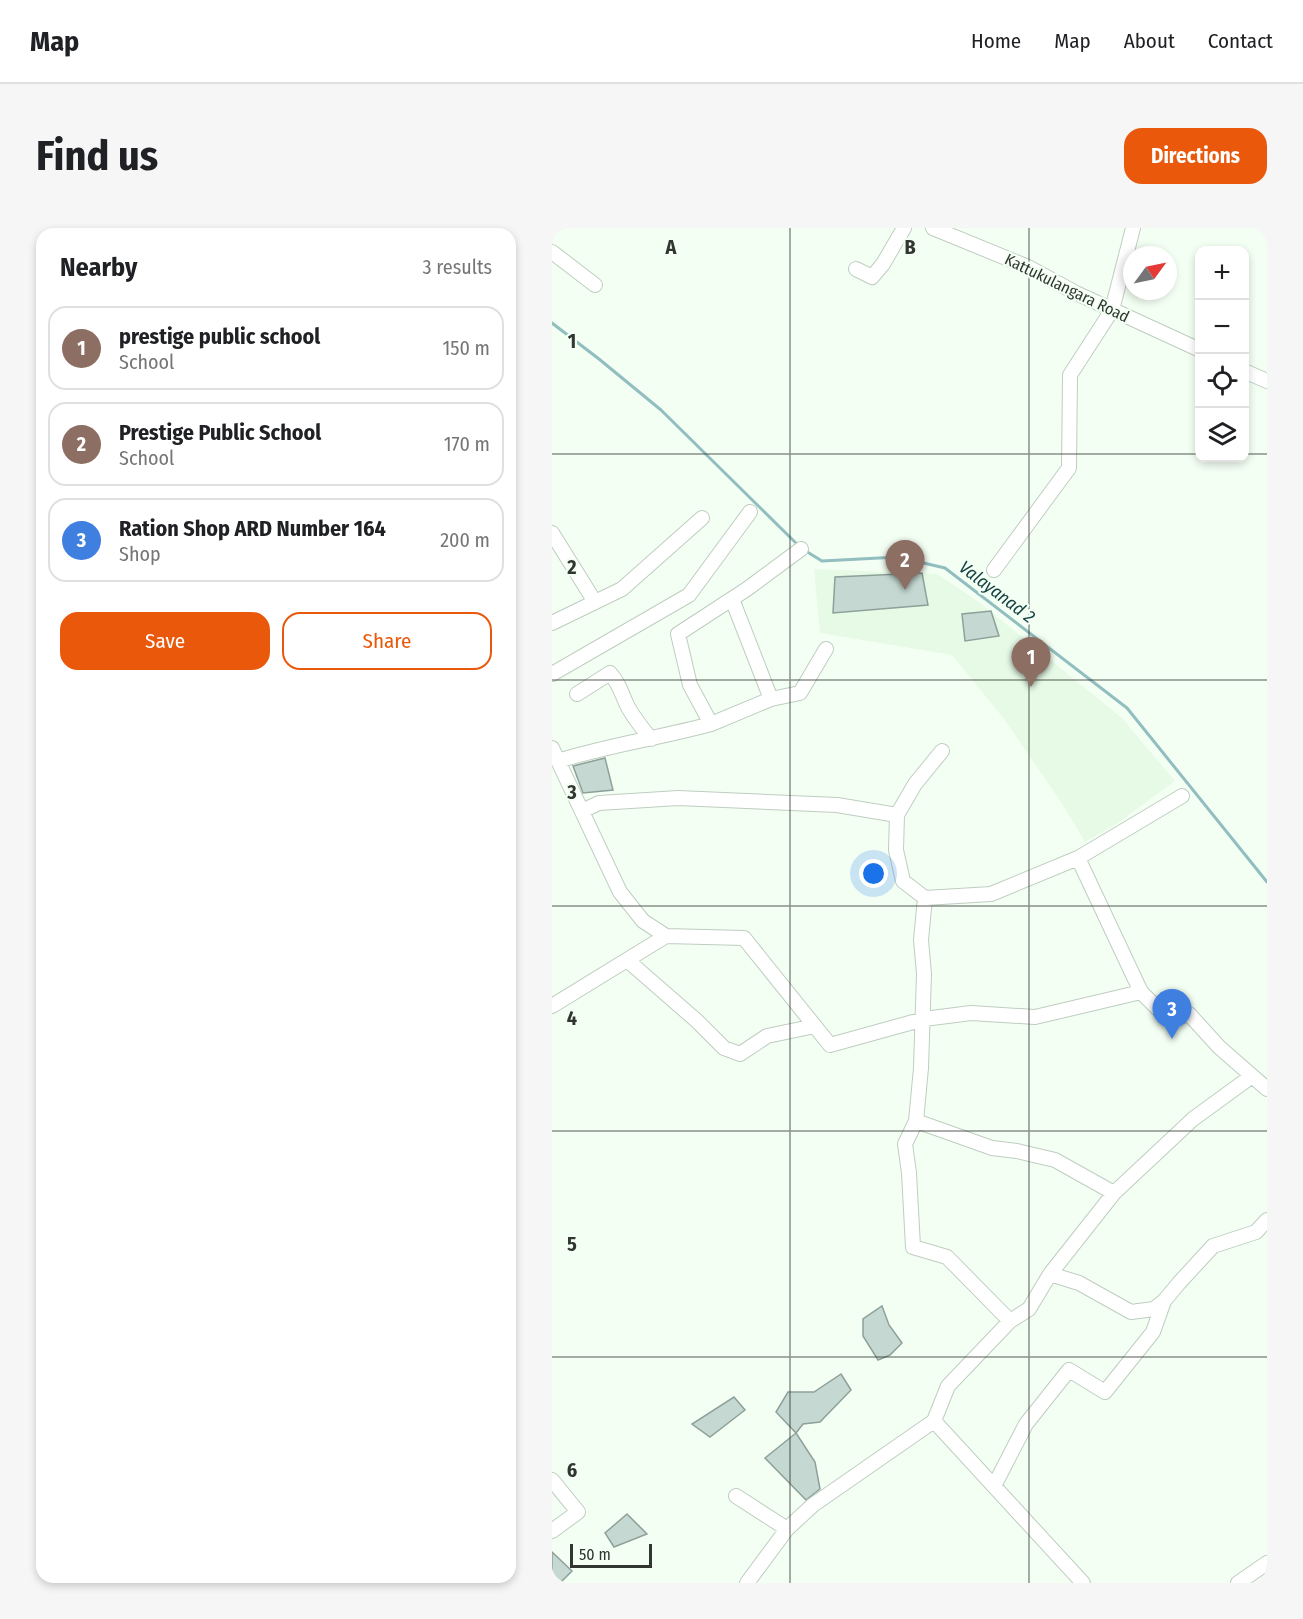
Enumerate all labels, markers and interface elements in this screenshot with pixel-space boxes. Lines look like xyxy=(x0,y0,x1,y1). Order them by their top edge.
text: Map xyxy=(30,25,79,58)
text: Home xyxy=(971,28,1021,54)
text: Map xyxy=(1054,28,1091,54)
text: About xyxy=(1124,28,1175,54)
text: Contact xyxy=(1208,28,1273,54)
button: Directions xyxy=(1124,128,1267,184)
text: Find us xyxy=(36,131,158,181)
text: A xyxy=(665,235,678,259)
text: B xyxy=(904,235,916,259)
north arrow xyxy=(1123,246,1177,300)
map controls xyxy=(1195,246,1249,462)
button: + xyxy=(1195,246,1249,300)
street label: Kattukulangara Road xyxy=(1002,250,1132,326)
text: Nearby xyxy=(60,252,137,283)
text: 3 results xyxy=(423,255,492,279)
button: − xyxy=(1195,300,1249,354)
text: prestige public school xyxy=(119,323,320,350)
text: 1 xyxy=(568,329,576,353)
text: 1 xyxy=(77,336,86,360)
text: 150 m xyxy=(443,336,490,360)
text: School xyxy=(119,350,174,374)
button: locate xyxy=(1195,354,1249,408)
button: layers xyxy=(1195,408,1249,462)
text: Prestige Public School xyxy=(119,419,321,446)
text: 2 xyxy=(77,432,86,456)
text: 170 m xyxy=(444,432,490,456)
text: School xyxy=(119,446,174,470)
text: Ration Shop ARD Number 164 xyxy=(119,515,386,542)
text: 3 xyxy=(77,528,86,552)
text: 200 m xyxy=(440,528,490,552)
pin: 2 xyxy=(886,540,924,590)
text: Shop xyxy=(119,542,161,566)
text: 2 xyxy=(566,555,577,579)
water label: Valayanad 2 xyxy=(955,556,1039,628)
button: Save xyxy=(60,612,270,670)
button: Share xyxy=(282,612,492,670)
pin: 1 xyxy=(1012,638,1050,687)
text: 3 xyxy=(566,780,577,804)
your location xyxy=(859,859,888,888)
pin: 3 xyxy=(1152,990,1192,1039)
text: 4 xyxy=(567,1006,577,1030)
text: 5 xyxy=(567,1232,577,1256)
text: 6 xyxy=(567,1458,577,1482)
scale bar xyxy=(570,1541,652,1568)
text: 50 m xyxy=(579,1545,611,1564)

